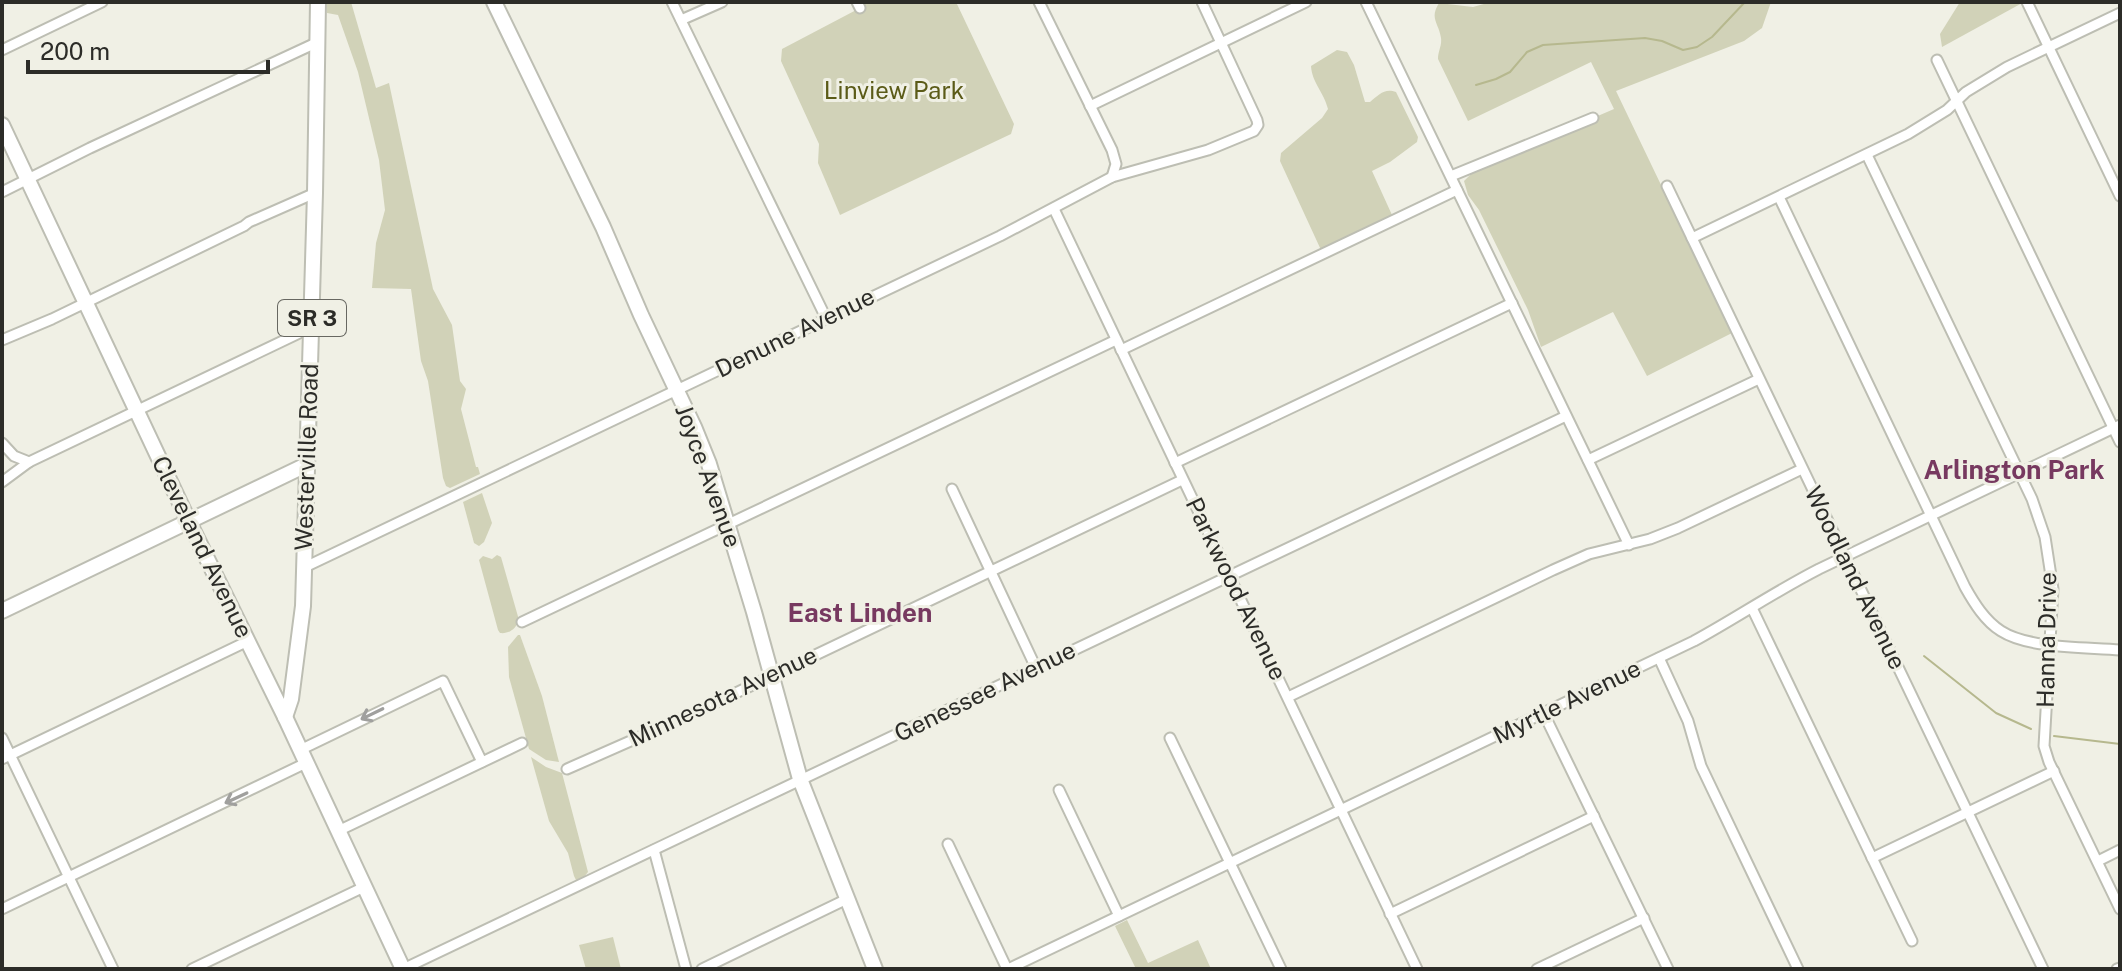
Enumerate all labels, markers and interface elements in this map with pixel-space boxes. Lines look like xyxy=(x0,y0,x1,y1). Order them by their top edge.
scale bar xyxy=(28,24,268,74)
text: 200 m xyxy=(40,37,110,65)
park label: Linview Park xyxy=(824,76,964,104)
street label: Denune Avenue xyxy=(710,281,879,383)
road number: SR 3 xyxy=(278,300,346,336)
street label: Westerville Road xyxy=(289,363,323,551)
street label: Joyce Avenue xyxy=(670,400,748,551)
street label: Cleveland Avenue xyxy=(147,451,259,642)
district label: Arlington Park xyxy=(1923,454,2105,485)
street label: Woodland Avenue xyxy=(1799,481,1912,674)
street label: Parkwood Avenue xyxy=(1181,493,1293,684)
street label: Hanna Drive xyxy=(2031,572,2061,708)
district label: East Linden xyxy=(787,597,933,628)
street label: Genessee Avenue xyxy=(889,635,1080,747)
street label: Minnesota Avenue xyxy=(624,640,821,752)
street label: Myrtle Avenue xyxy=(1488,653,1645,749)
one-way arrow xyxy=(361,707,385,722)
one-way arrow xyxy=(225,791,249,806)

